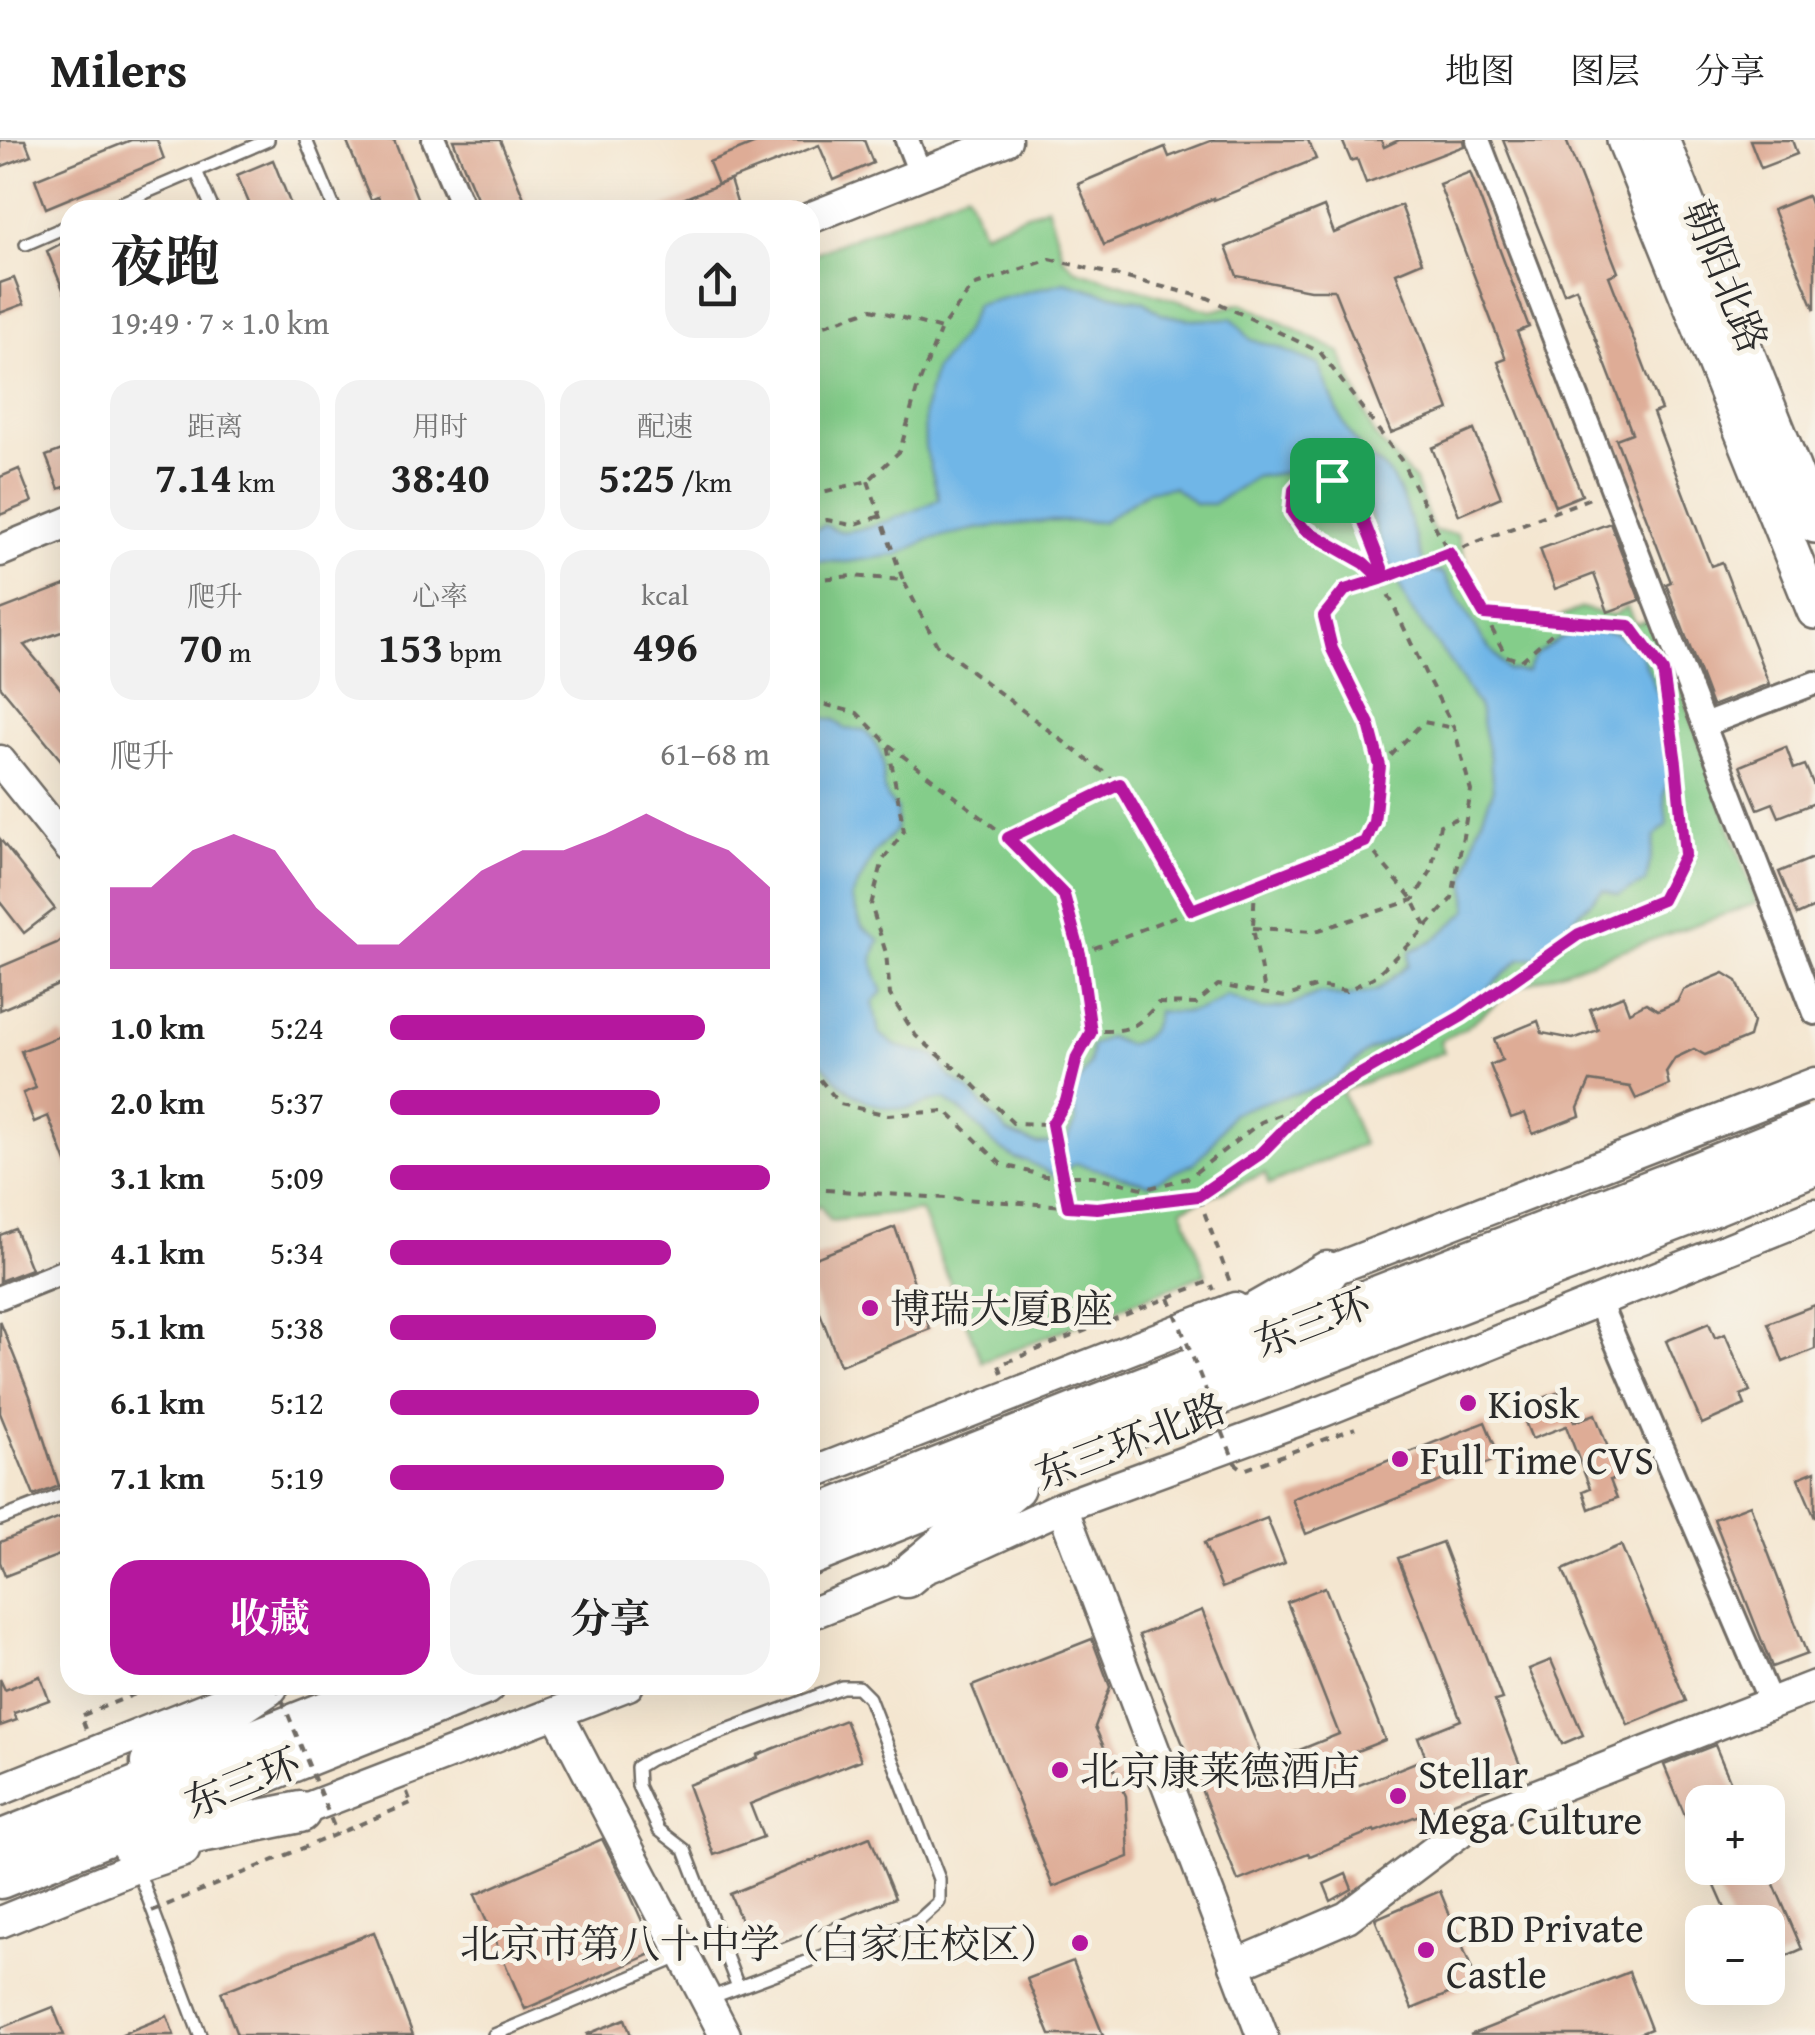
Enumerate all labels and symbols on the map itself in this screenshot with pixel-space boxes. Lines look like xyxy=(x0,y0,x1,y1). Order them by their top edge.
street label: 朝阳北路 xyxy=(1669,191,1783,361)
pin xyxy=(1290,438,1375,523)
street label: 东三环 xyxy=(1245,1273,1379,1371)
place label: 博瑞大厦B座 xyxy=(890,1279,1113,1338)
marker: 博瑞大厦B座 xyxy=(859,1297,881,1319)
place label: Kiosk xyxy=(1488,1374,1580,1433)
street label: 东三环北路 xyxy=(1026,1378,1234,1504)
marker: Kiosk xyxy=(1457,1392,1479,1414)
place label: Full Time CVS xyxy=(1420,1430,1654,1489)
marker: Full Time CVS xyxy=(1389,1448,1411,1470)
street label: 东三环 xyxy=(175,1732,309,1832)
place label: 北京康莱德酒店 xyxy=(1080,1741,1360,1800)
place label: Stellar Mega Culture xyxy=(1418,1744,1642,1849)
marker: 北京康莱德酒店 xyxy=(1049,1759,1071,1781)
marker: Stellar Mega Culture xyxy=(1387,1785,1409,1807)
place label: CBD Private Castle xyxy=(1446,1898,1644,2003)
place label: 北京市第八十中学（白家庄校区） xyxy=(460,1914,1060,1973)
marker: 北京市第八十中学（白家庄校区） xyxy=(1069,1932,1091,1954)
marker: CBD Private Castle xyxy=(1415,1939,1437,1961)

